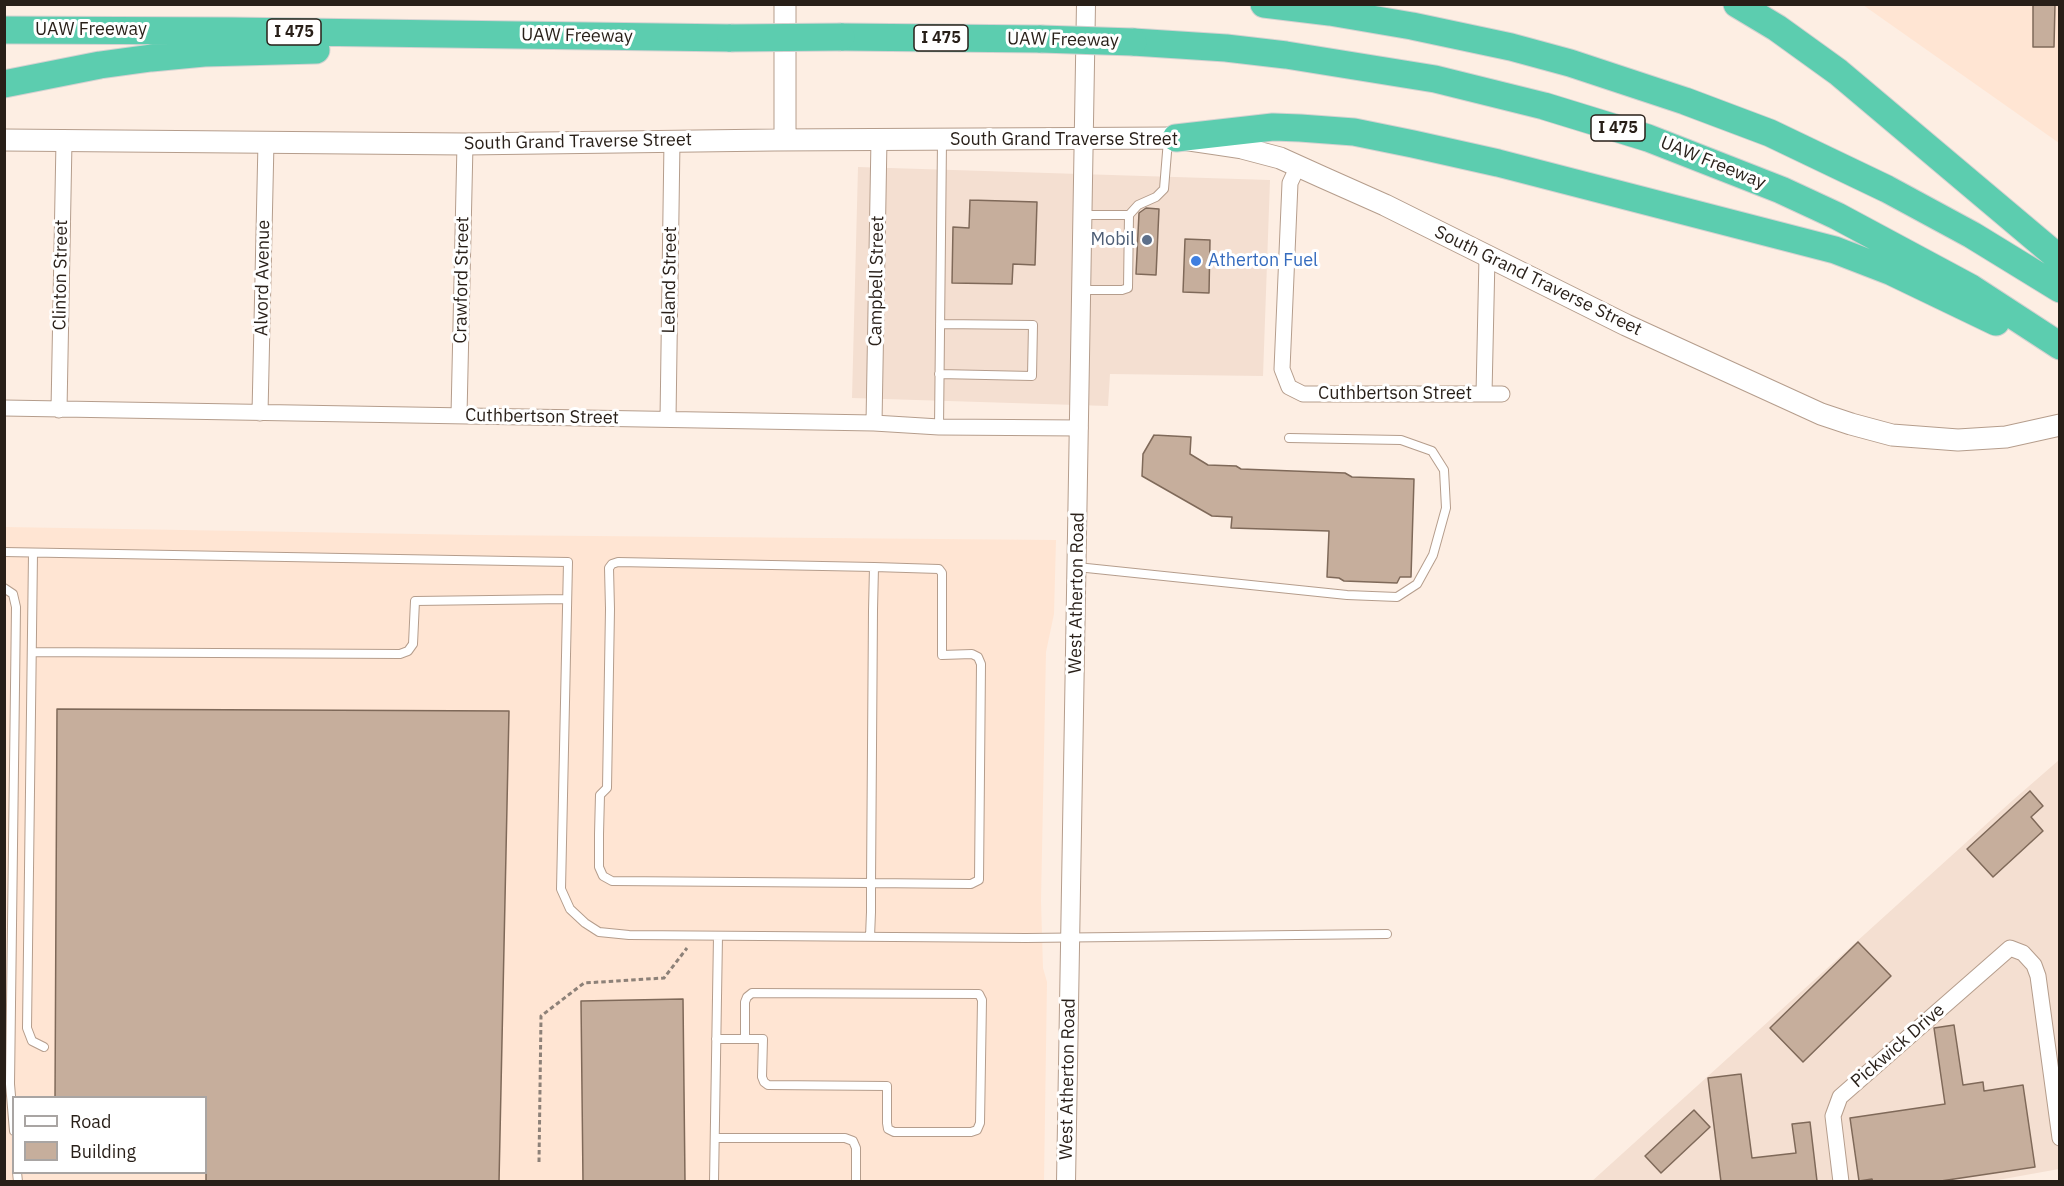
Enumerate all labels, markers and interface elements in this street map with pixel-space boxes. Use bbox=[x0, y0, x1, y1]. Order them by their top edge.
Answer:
street label: UAW Freeway bbox=[35, 19, 147, 41]
road number: I 475 bbox=[267, 19, 321, 45]
street label: UAW Freeway bbox=[521, 24, 633, 48]
road number: I 475 bbox=[914, 25, 968, 51]
street label: UAW Freeway bbox=[1007, 28, 1119, 52]
road number: I 475 bbox=[1591, 115, 1645, 141]
street label: South Grand Traverse Street bbox=[464, 129, 692, 155]
street label: South Grand Traverse Street bbox=[950, 129, 1178, 151]
street label: UAW Freeway bbox=[1657, 132, 1769, 194]
street label: Crawford Street bbox=[450, 216, 474, 344]
street label: Campbell Street bbox=[865, 216, 889, 346]
street label: Clinton Street bbox=[49, 219, 73, 331]
street label: Alvord Avenue bbox=[251, 220, 275, 336]
street label: South Grand Traverse Street bbox=[1431, 221, 1645, 341]
street label: Leland Street bbox=[658, 226, 682, 334]
place label: Mobil bbox=[1090, 229, 1135, 251]
marker: Mobil bbox=[1140, 233, 1154, 247]
place label: Atherton Fuel bbox=[1208, 250, 1318, 272]
marker: Atherton Fuel bbox=[1189, 254, 1203, 268]
street label: Cuthbertson Street bbox=[1318, 383, 1472, 405]
street label: Cuthbertson Street bbox=[465, 405, 619, 429]
street label: West Atherton Road bbox=[1065, 512, 1089, 674]
street label: West Atherton Road bbox=[1056, 998, 1080, 1160]
street label: Pickwick Drive bbox=[1847, 1000, 1949, 1092]
legend bbox=[12, 1096, 207, 1174]
text: Road bbox=[70, 1110, 111, 1133]
text: Building bbox=[70, 1140, 136, 1163]

